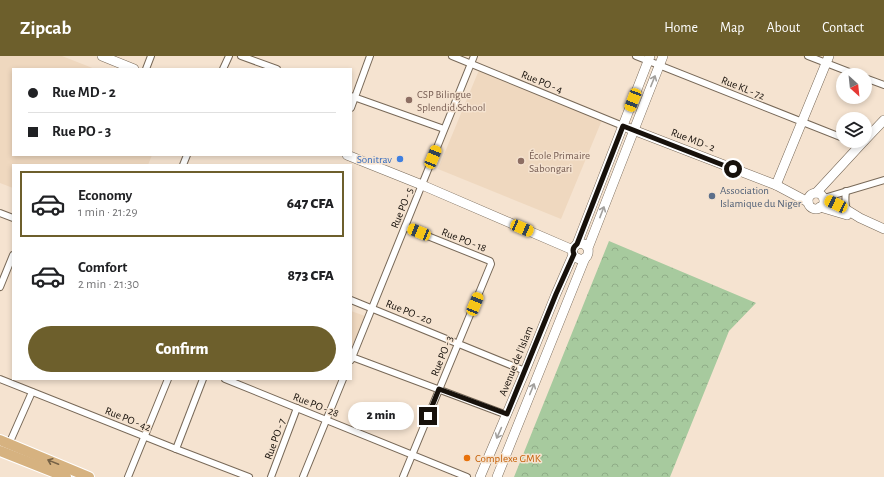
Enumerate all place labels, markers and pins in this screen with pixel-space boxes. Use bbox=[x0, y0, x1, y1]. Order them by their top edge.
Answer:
place label: CSP Bilingue Splendid School bbox=[417, 89, 486, 113]
marker: CSP Bilingue Splendid School bbox=[404, 95, 414, 105]
place label: École Primaire Sabongari bbox=[529, 149, 590, 174]
place label: Sonitrav bbox=[357, 154, 392, 165]
marker: Sonitrav bbox=[395, 154, 405, 164]
marker: École Primaire Sabongari bbox=[516, 156, 526, 166]
place label: Association Islamique du Niger bbox=[720, 185, 802, 209]
marker: Association Islamique du Niger bbox=[707, 191, 717, 201]
marker: Complexe GMK bbox=[462, 453, 472, 463]
place label: Complexe GMK bbox=[475, 453, 542, 464]

